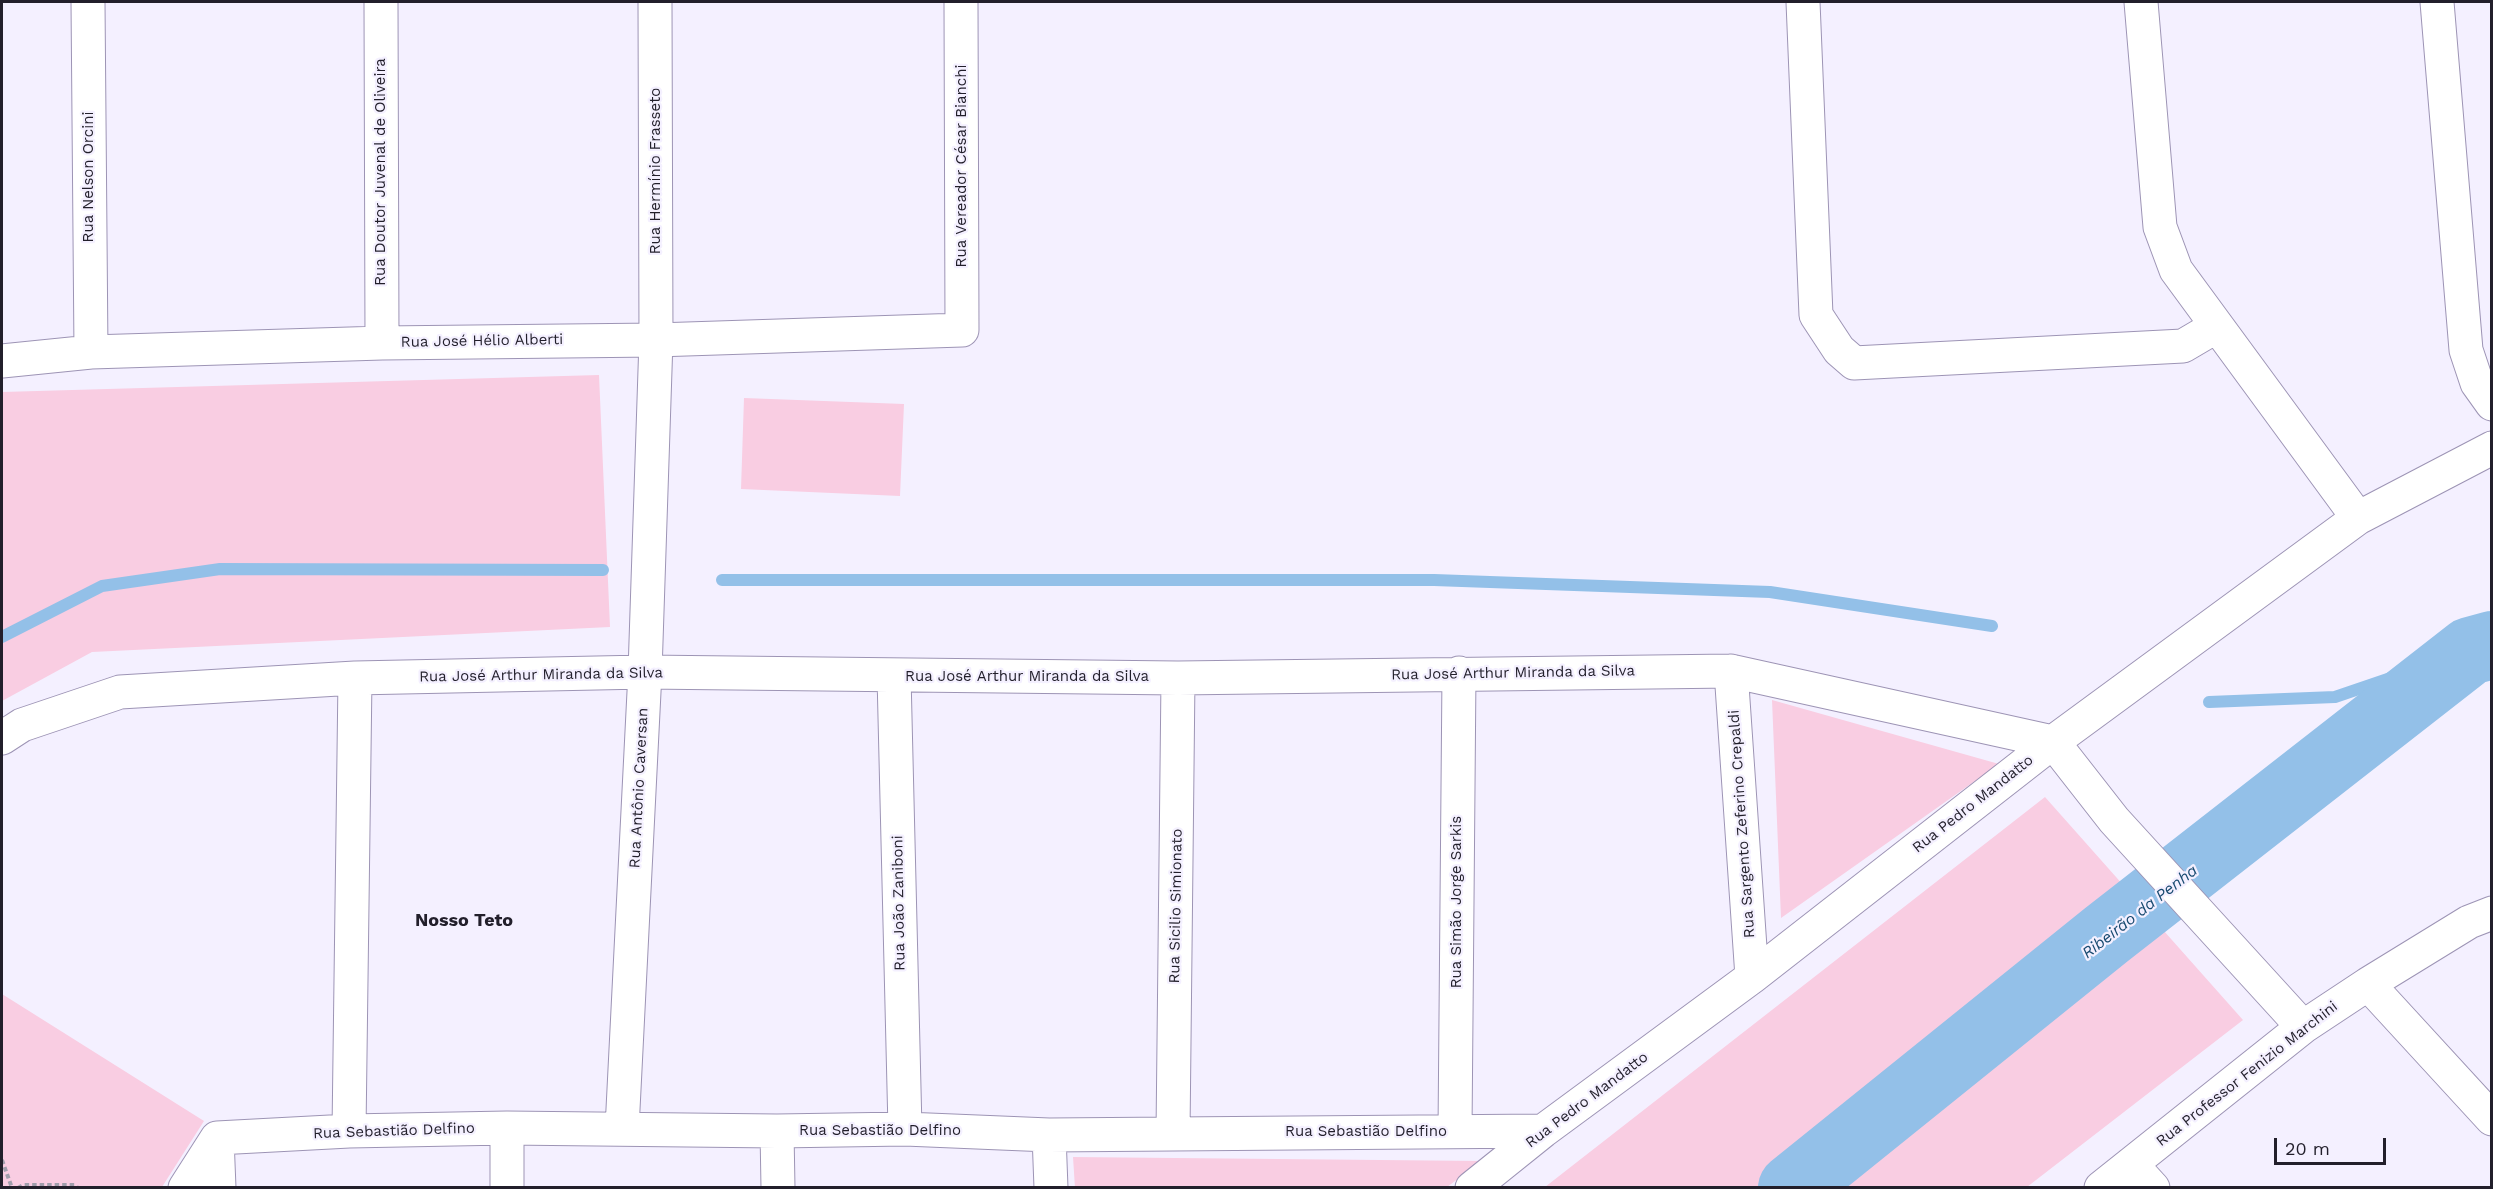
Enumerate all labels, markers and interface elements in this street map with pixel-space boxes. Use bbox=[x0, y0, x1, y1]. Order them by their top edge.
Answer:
street label: Rua Doutor Juvenal de Oliveira bbox=[372, 58, 390, 286]
street label: Rua Vereador César Bianchi bbox=[953, 65, 971, 267]
street label: Rua Hermínio Frasseto bbox=[647, 88, 665, 254]
street label: Rua Nelson Orcini bbox=[80, 112, 98, 242]
street label: Rua José Hélio Alberti bbox=[401, 331, 563, 351]
street label: Rua José Arthur Miranda da Silva bbox=[1391, 662, 1635, 684]
street label: Rua José Arthur Miranda da Silva bbox=[419, 664, 663, 686]
street label: Rua José Arthur Miranda da Silva bbox=[905, 668, 1149, 686]
street label: Rua Antônio Caversan bbox=[626, 707, 652, 869]
street label: Rua Sargento Zeferino Crepaldi bbox=[1725, 709, 1759, 939]
street label: Rua Pedro Mandatto bbox=[1909, 751, 2037, 857]
street label: Rua Simão Jorge Sarkis bbox=[1448, 816, 1466, 988]
street label: Rua Sicilio Simionato bbox=[1166, 828, 1186, 984]
street label: Rua João Zaniboni bbox=[889, 835, 909, 971]
water label: Ribeirão da Penha bbox=[2079, 861, 2201, 963]
district label: Nosso Teto bbox=[415, 910, 513, 932]
street label: Rua Professor Fenizio Marchini bbox=[2153, 998, 2341, 1150]
street label: Rua Pedro Mandatto bbox=[1522, 1048, 1652, 1152]
street label: Rua Sebastião Delfino bbox=[313, 1119, 475, 1143]
street label: Rua Sebastião Delfino bbox=[799, 1122, 961, 1140]
street label: Rua Sebastião Delfino bbox=[1285, 1123, 1447, 1141]
scale bar bbox=[2277, 1126, 2390, 1164]
text: 20 m bbox=[2285, 1138, 2330, 1159]

